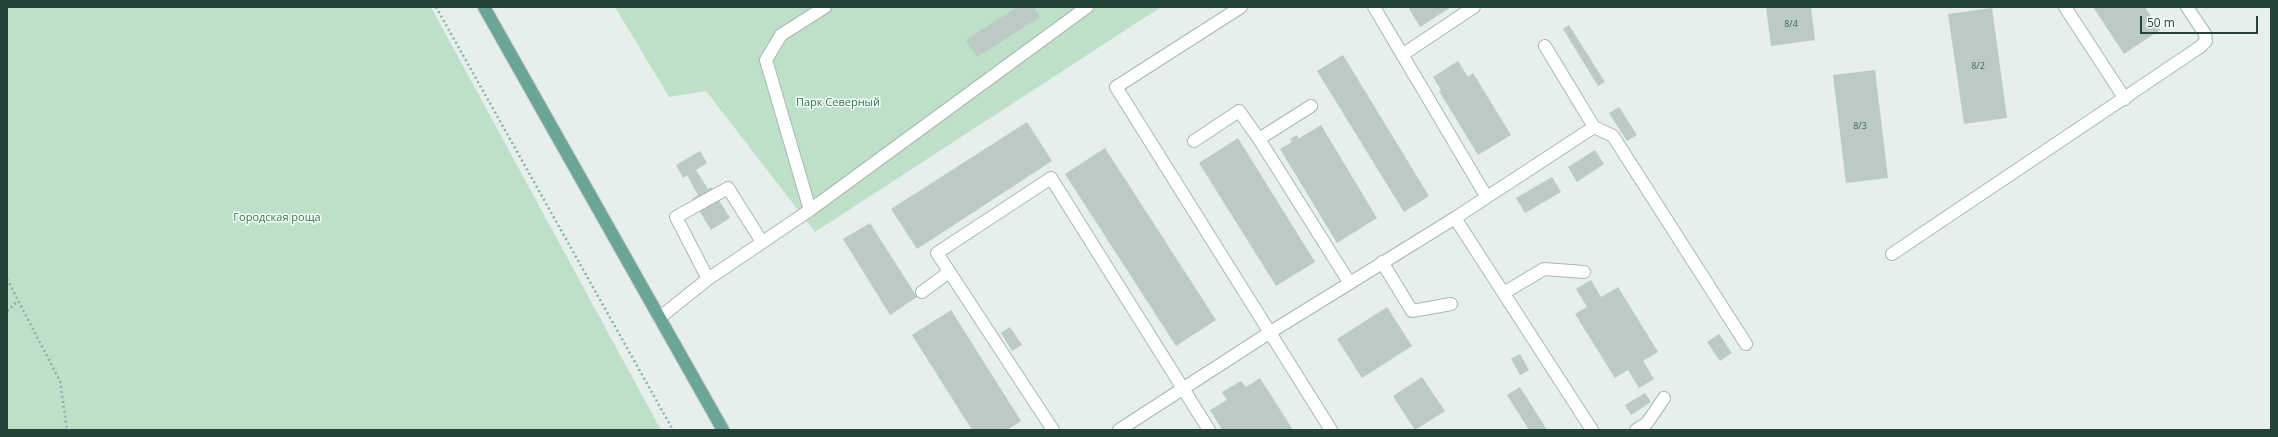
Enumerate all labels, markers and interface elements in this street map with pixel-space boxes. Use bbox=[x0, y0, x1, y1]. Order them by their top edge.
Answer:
scale bar bbox=[2142, 8, 2260, 34]
text: 50 m bbox=[2147, 14, 2175, 31]
house number: 8/4 bbox=[1784, 19, 1798, 29]
house number: 8/2 bbox=[1971, 61, 1985, 71]
park label: Парк Северный bbox=[796, 96, 880, 110]
house number: 8/3 bbox=[1853, 121, 1867, 131]
park label: Городская роща bbox=[233, 211, 321, 225]

